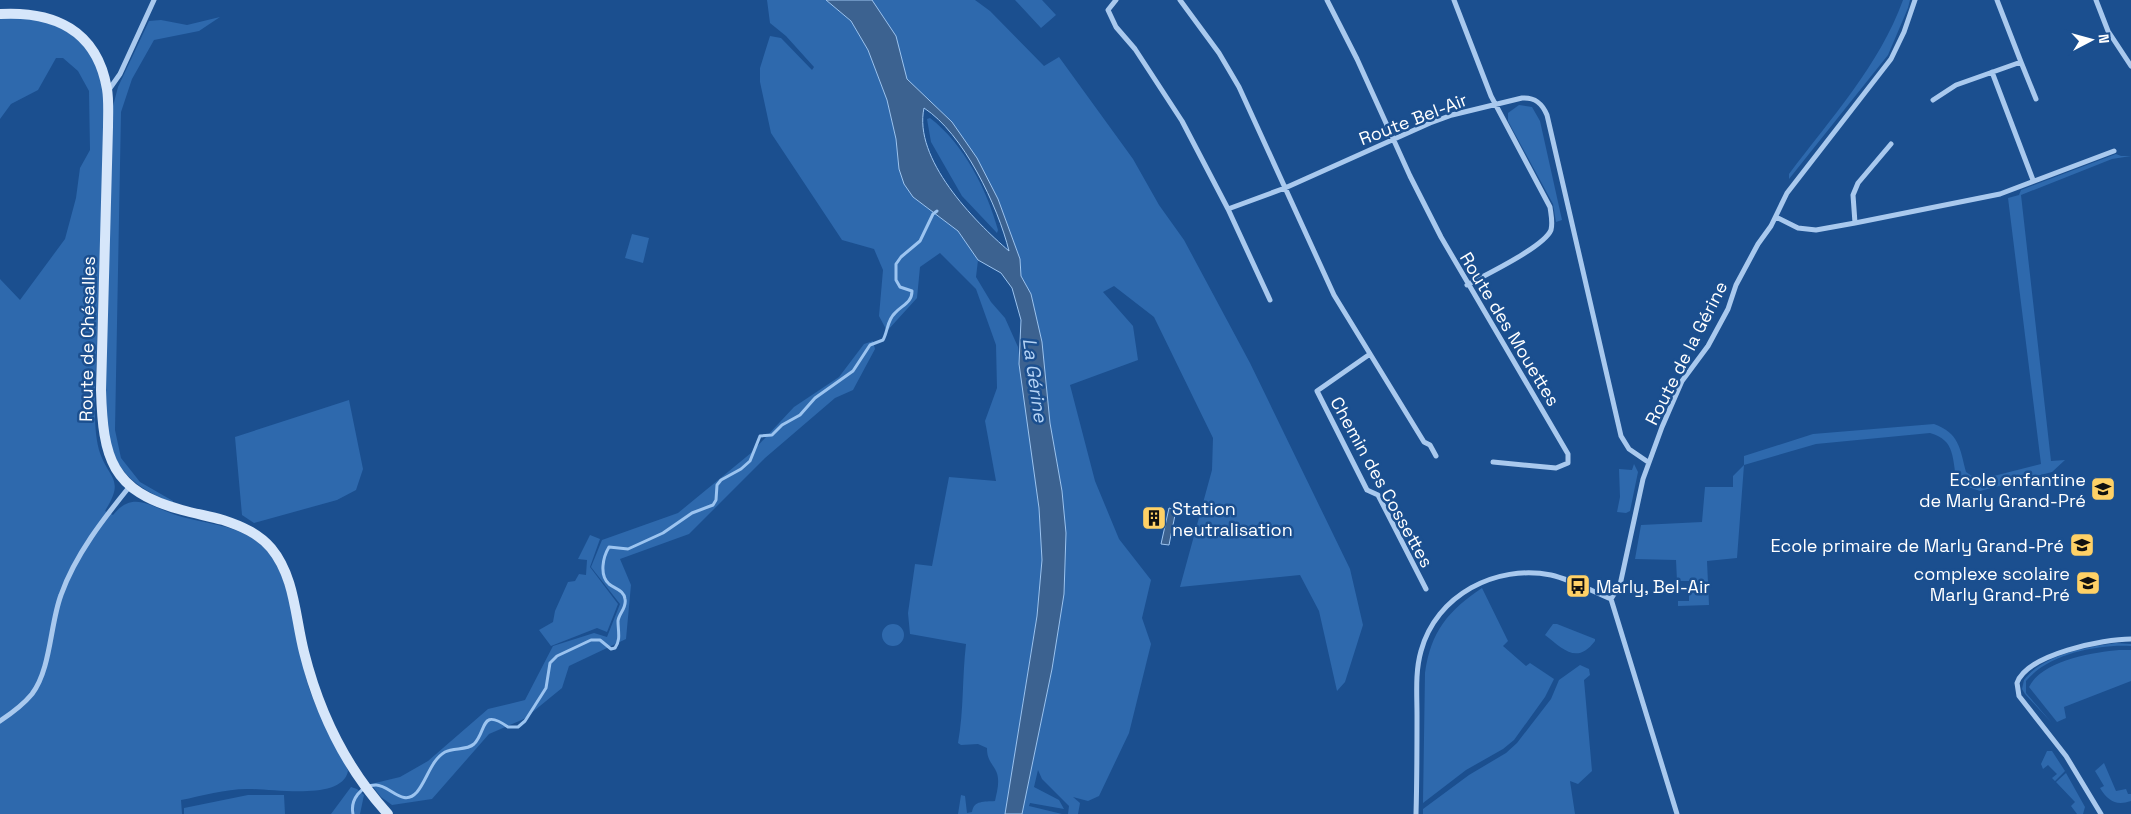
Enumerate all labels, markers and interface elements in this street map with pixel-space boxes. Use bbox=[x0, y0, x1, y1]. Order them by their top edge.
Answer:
north arrow bbox=[2066, 15, 2116, 65]
text: N bbox=[2094, 33, 2113, 44]
street label: Route Bel-Air bbox=[1356, 88, 1471, 150]
street label: Route des Mouettes bbox=[1455, 248, 1565, 410]
street label: Route de Chésalles bbox=[74, 256, 100, 422]
street label: Route de la Gérine bbox=[1640, 277, 1732, 429]
water label: La Gérine bbox=[1017, 336, 1053, 424]
street label: Chemin des Cossettes bbox=[1325, 393, 1439, 571]
place label: Ecole enfantine de Marly Grand-Pré bbox=[1919, 468, 2086, 512]
school or university icon: Ecole enfantine de Marly Grand-Pré bbox=[2090, 476, 2116, 502]
place label: Station neutralisation bbox=[1172, 497, 1293, 541]
building icon: Station neutralisation bbox=[1141, 505, 1167, 531]
school or university icon: Ecole primaire de Marly Grand-Pré bbox=[2069, 532, 2095, 558]
place label: Ecole primaire de Marly Grand-Pré bbox=[1770, 534, 2064, 557]
place label: complexe scolaire Marly Grand-Pré bbox=[1914, 562, 2070, 606]
school or university icon: complexe scolaire Marly Grand-Pré bbox=[2075, 570, 2101, 596]
bus stop icon: Marly, Bel-Air bbox=[1565, 573, 1591, 599]
place label: Marly, Bel-Air bbox=[1596, 575, 1710, 598]

